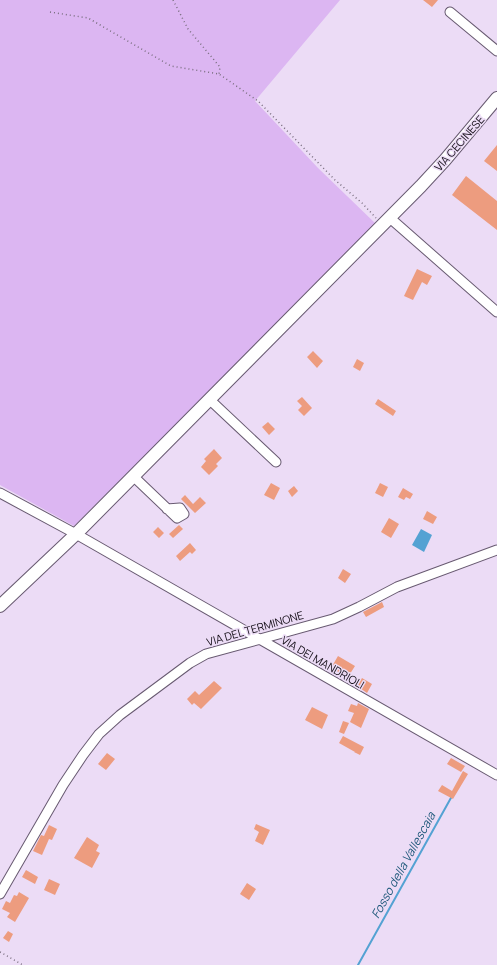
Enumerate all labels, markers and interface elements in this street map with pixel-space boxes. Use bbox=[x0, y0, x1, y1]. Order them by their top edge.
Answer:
street label: VIA CECINESE bbox=[431, 112, 487, 174]
street label: VIA DEL TERMINONE bbox=[205, 607, 305, 649]
street label: VIA DEI MANDRIOLI bbox=[279, 632, 367, 692]
water label: Fosso della Vallescaia bbox=[367, 808, 440, 921]

